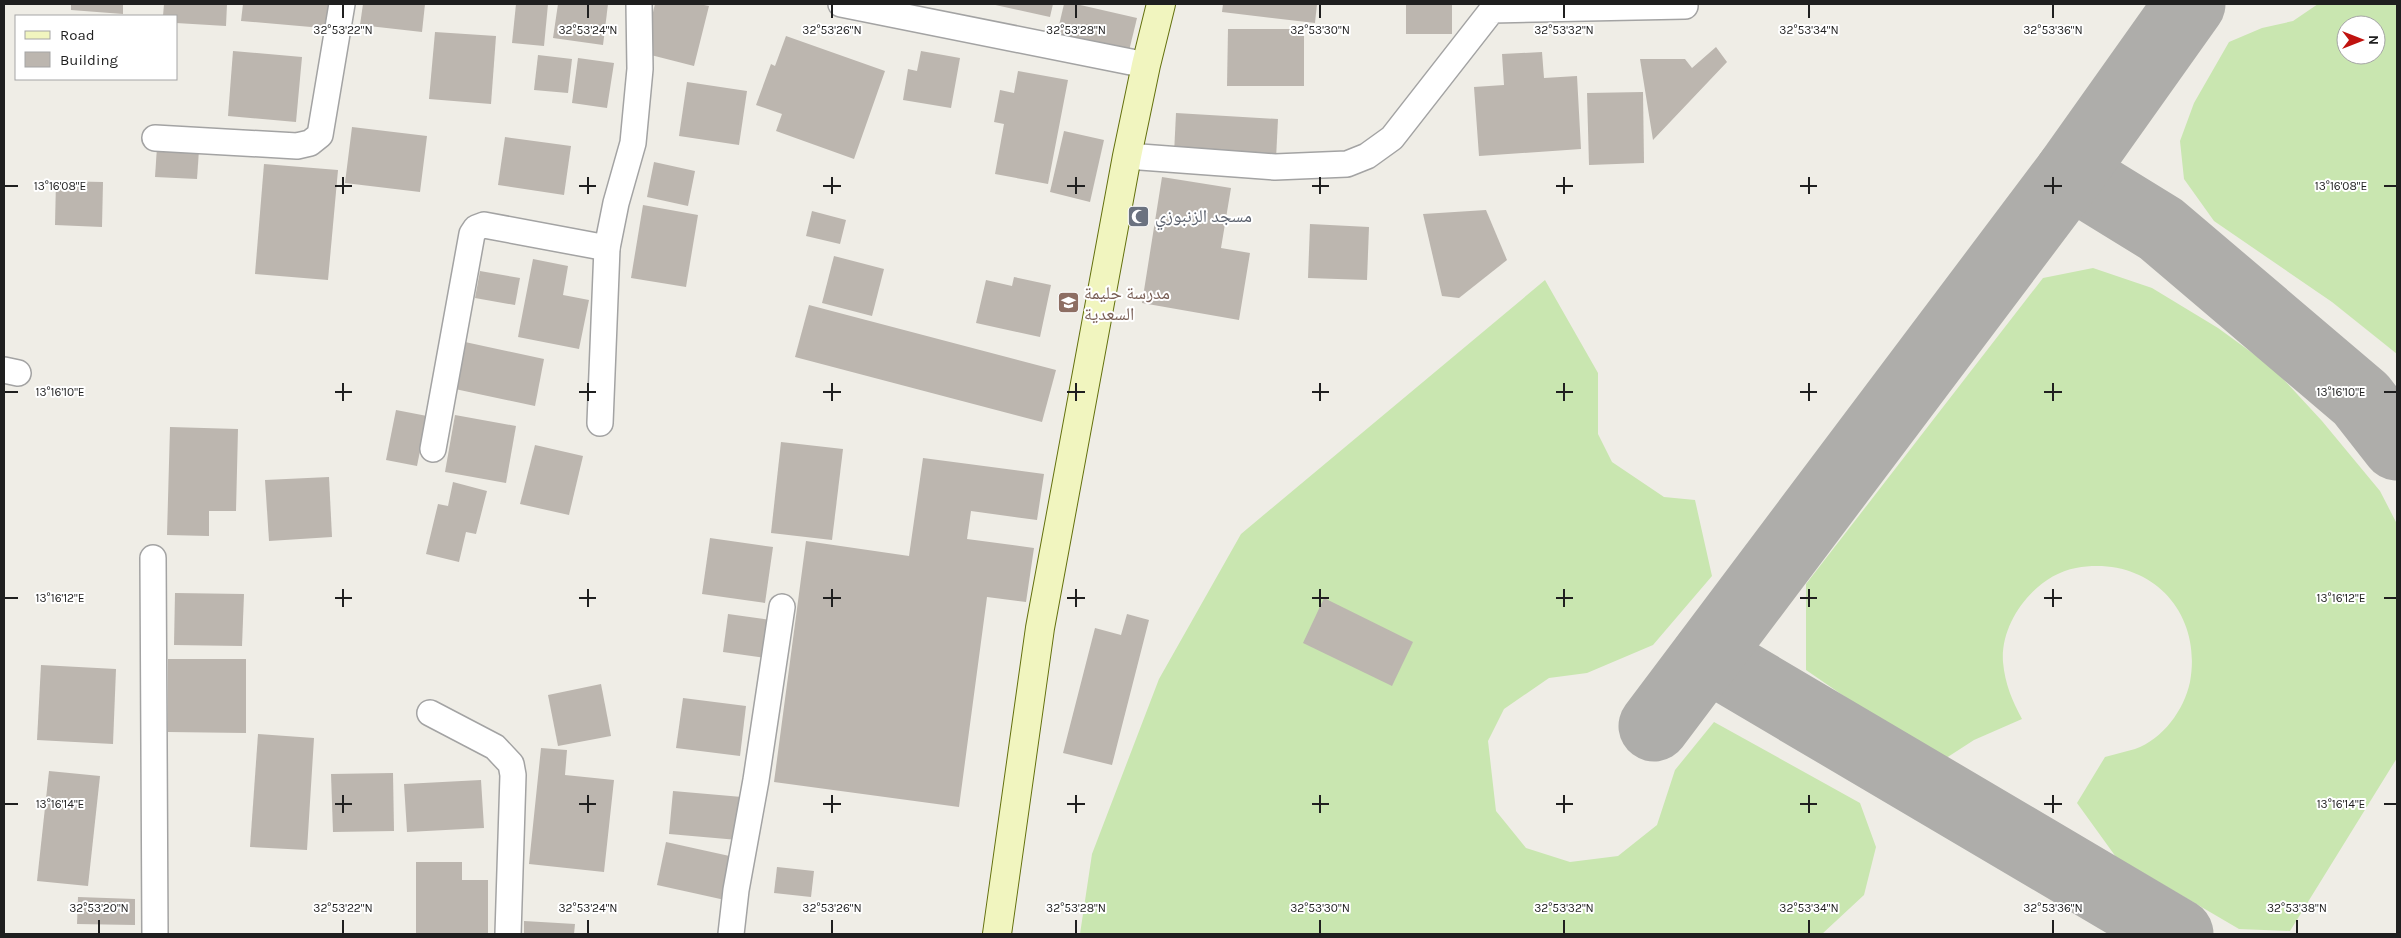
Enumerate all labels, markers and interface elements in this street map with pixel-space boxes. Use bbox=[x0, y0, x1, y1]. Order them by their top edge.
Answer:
legend bbox=[15, 15, 178, 80]
north arrow bbox=[2336, 15, 2386, 65]
text: 32°53'22"N bbox=[313, 23, 373, 37]
text: 32°53'24"N bbox=[558, 23, 618, 37]
text: 32°53'26"N bbox=[802, 23, 862, 37]
text: 32°53'28"N bbox=[1046, 23, 1106, 37]
text: 32°53'30"N bbox=[1290, 23, 1350, 37]
text: 32°53'32"N bbox=[1534, 23, 1594, 37]
text: 32°53'34"N bbox=[1779, 23, 1839, 37]
text: 32°53'36"N bbox=[2023, 23, 2083, 37]
text: Road bbox=[60, 26, 95, 44]
text: N bbox=[2365, 35, 2382, 45]
text: Building bbox=[60, 51, 118, 69]
text: 13°16'08"E bbox=[34, 179, 86, 193]
text: 13°16'08"E bbox=[2315, 179, 2367, 193]
mosque icon: مسجد الزنبوزي bbox=[1127, 204, 1151, 228]
place label: مسجد الزنبوزي bbox=[1155, 205, 1252, 231]
place label: مدرسة حليمة السعدية bbox=[1084, 282, 1170, 325]
school or university icon: مدرسة حليمة السعدية bbox=[1056, 291, 1080, 315]
text: 13°16'10"E bbox=[35, 385, 85, 399]
text: 13°16'10"E bbox=[2316, 385, 2366, 399]
text: 13°16'12"E bbox=[36, 591, 84, 605]
text: 13°16'12"E bbox=[2317, 591, 2365, 605]
text: 13°16'14"E bbox=[36, 797, 84, 811]
text: 13°16'14"E bbox=[2317, 797, 2365, 811]
text: 32°53'20"N bbox=[69, 901, 129, 915]
text: 32°53'22"N bbox=[313, 901, 373, 915]
text: 32°53'24"N bbox=[558, 901, 618, 915]
text: 32°53'26"N bbox=[802, 901, 862, 915]
text: 32°53'28"N bbox=[1046, 901, 1106, 915]
text: 32°53'30"N bbox=[1290, 901, 1350, 915]
text: 32°53'32"N bbox=[1534, 901, 1594, 915]
text: 32°53'34"N bbox=[1779, 901, 1839, 915]
text: 32°53'36"N bbox=[2023, 901, 2083, 915]
text: 32°53'38"N bbox=[2267, 901, 2327, 915]

